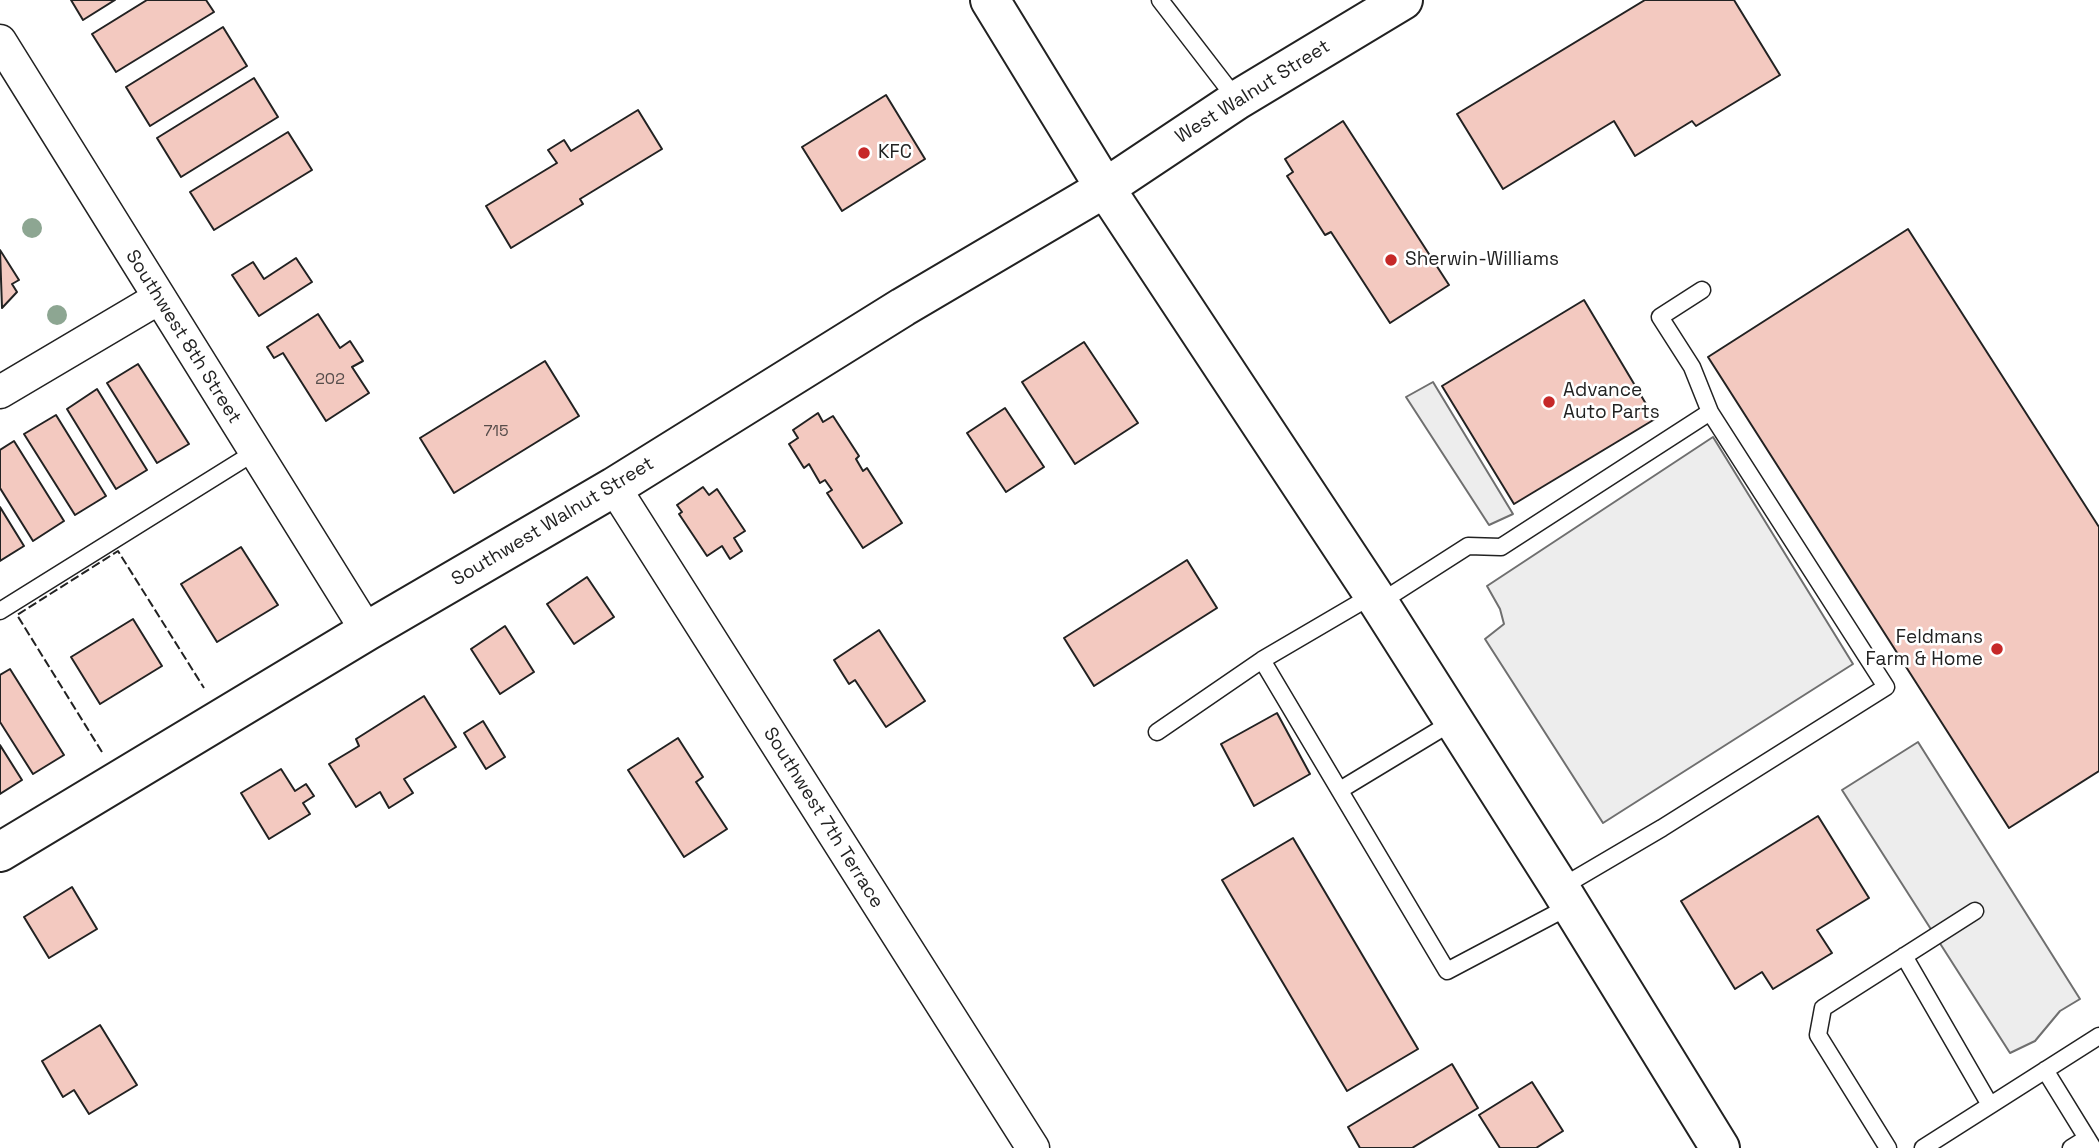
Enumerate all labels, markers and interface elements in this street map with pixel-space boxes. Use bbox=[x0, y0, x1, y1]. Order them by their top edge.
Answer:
street label: West Walnut Street bbox=[1172, 35, 1334, 149]
place label: KFC bbox=[878, 142, 912, 164]
marker: KFC bbox=[856, 145, 872, 161]
street label: Southwest 8th Street bbox=[120, 246, 246, 428]
place label: Sherwin-Williams bbox=[1405, 249, 1559, 271]
marker: Sherwin-Williams bbox=[1383, 252, 1399, 268]
house number: 202 bbox=[315, 370, 345, 390]
place label: Advance Auto Parts bbox=[1563, 380, 1660, 424]
marker: Advance Auto Parts bbox=[1541, 394, 1557, 410]
house number: 715 bbox=[483, 422, 509, 442]
street label: Southwest Walnut Street bbox=[448, 453, 658, 591]
place label: Feldmans Farm & Home bbox=[1865, 627, 1983, 671]
marker: Feldmans Farm & Home bbox=[1989, 641, 2005, 657]
street label: Southwest 7th Terrace bbox=[758, 723, 888, 913]

